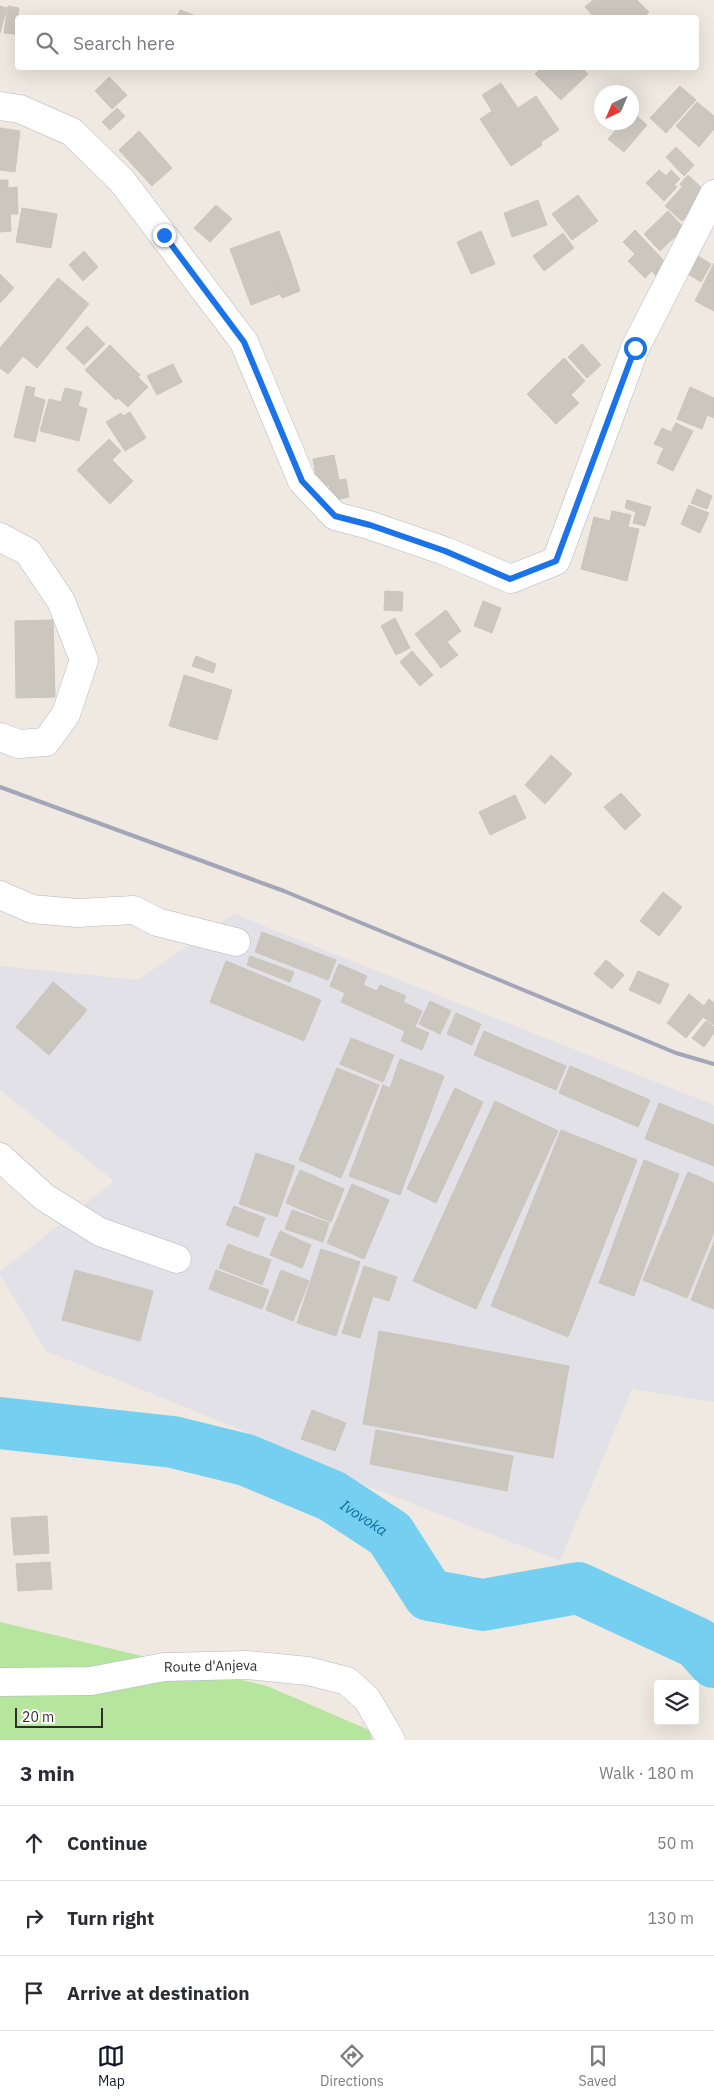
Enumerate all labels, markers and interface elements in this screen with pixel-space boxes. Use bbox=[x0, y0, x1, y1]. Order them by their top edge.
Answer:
search box bbox=[15, 15, 699, 70]
icon: search bbox=[33, 29, 61, 57]
text: Search here bbox=[73, 31, 175, 55]
north arrow bbox=[594, 85, 639, 130]
route end bbox=[153, 224, 176, 247]
route start bbox=[624, 337, 647, 360]
water label: Ivovoka bbox=[337, 1495, 392, 1540]
street label: Route d'Anjeva bbox=[164, 1656, 259, 1676]
map controls bbox=[654, 1680, 699, 1725]
button: layers bbox=[654, 1680, 699, 1725]
scale bar bbox=[15, 1705, 102, 1728]
text: 20 m bbox=[22, 1708, 54, 1726]
text: 3 min bbox=[20, 1759, 75, 1787]
text: Walk · 180 m bbox=[599, 1763, 694, 1783]
icon: ahead bbox=[20, 1829, 48, 1857]
text: Continue bbox=[67, 1831, 147, 1855]
text: 50 m bbox=[657, 1833, 694, 1853]
icon: right bbox=[20, 1904, 48, 1932]
text: Turn right bbox=[67, 1906, 154, 1930]
text: 130 m bbox=[647, 1908, 694, 1928]
icon: arrive bbox=[20, 1979, 48, 2007]
text: Arrive at destination bbox=[67, 1981, 250, 2005]
tab: Map bbox=[97, 2042, 125, 2090]
tab: Directions bbox=[320, 2042, 384, 2090]
tab: Saved bbox=[579, 2042, 617, 2090]

